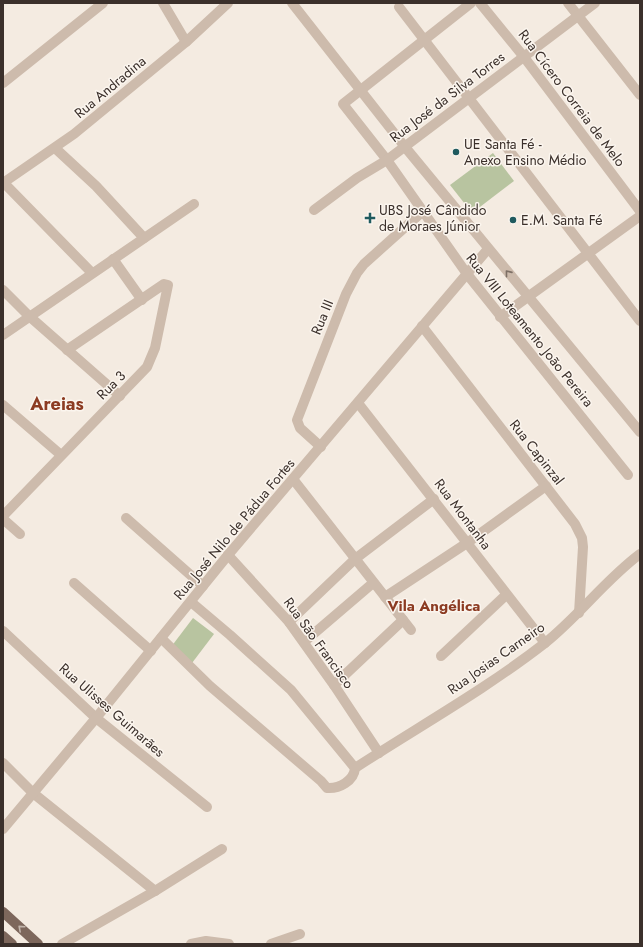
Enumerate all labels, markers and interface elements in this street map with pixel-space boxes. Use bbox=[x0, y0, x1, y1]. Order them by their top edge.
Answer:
street label: Rua Cícero Correia de Melo bbox=[514, 25, 630, 171]
street label: Rua José da Silva Torres bbox=[385, 47, 509, 147]
street label: Rua Andradina bbox=[70, 51, 150, 123]
place label: UE Santa Fé - Anexo Ensino Médio bbox=[464, 134, 587, 170]
marker: UE Santa Fé - Anexo Ensino Médio bbox=[451, 147, 461, 157]
place label: UBS José Cândido de Moraes Júnior bbox=[379, 200, 487, 236]
place label: E.M. Santa Fé bbox=[521, 210, 602, 230]
marker: UBS José Cândido de Moraes Júnior bbox=[364, 212, 376, 224]
marker: E.M. Santa Fé bbox=[508, 215, 518, 225]
street label: Rua VIII Loteamento João Pereira bbox=[462, 249, 598, 411]
one-way arrow bbox=[506, 271, 513, 278]
street label: Rua III bbox=[306, 296, 338, 338]
street label: Rua 3 bbox=[92, 366, 130, 404]
district label: Areias bbox=[29, 391, 84, 417]
street label: Rua Capinzal bbox=[505, 415, 569, 489]
street label: Rua José Nilo de Pádua Fortes bbox=[169, 454, 299, 604]
street label: Rua Montanha bbox=[430, 474, 496, 554]
street label: Rua São Francisco bbox=[279, 593, 359, 693]
district label: Vila Angélica bbox=[387, 595, 480, 617]
street label: Rua Josias Carneiro bbox=[443, 617, 549, 699]
street label: Rua Ulisses Guimarães bbox=[55, 658, 169, 762]
one-way arrow bbox=[18, 926, 25, 933]

